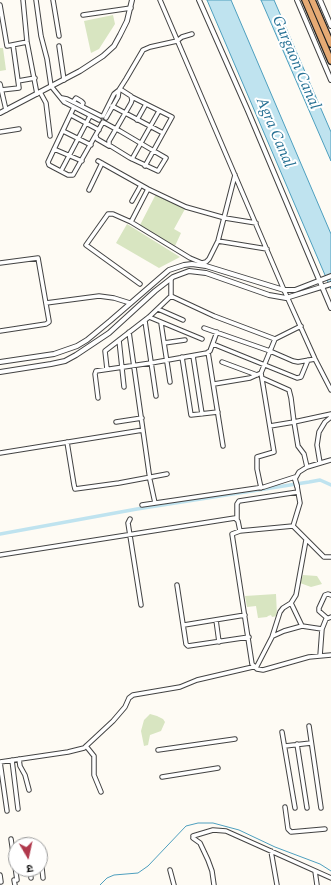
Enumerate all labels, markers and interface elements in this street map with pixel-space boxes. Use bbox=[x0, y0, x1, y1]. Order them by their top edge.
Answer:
water label: Gurgaon Canal bbox=[267, 13, 323, 113]
water label: Agra Canal bbox=[251, 95, 297, 171]
north arrow bbox=[8, 837, 48, 877]
text: उ bbox=[25, 859, 34, 877]

